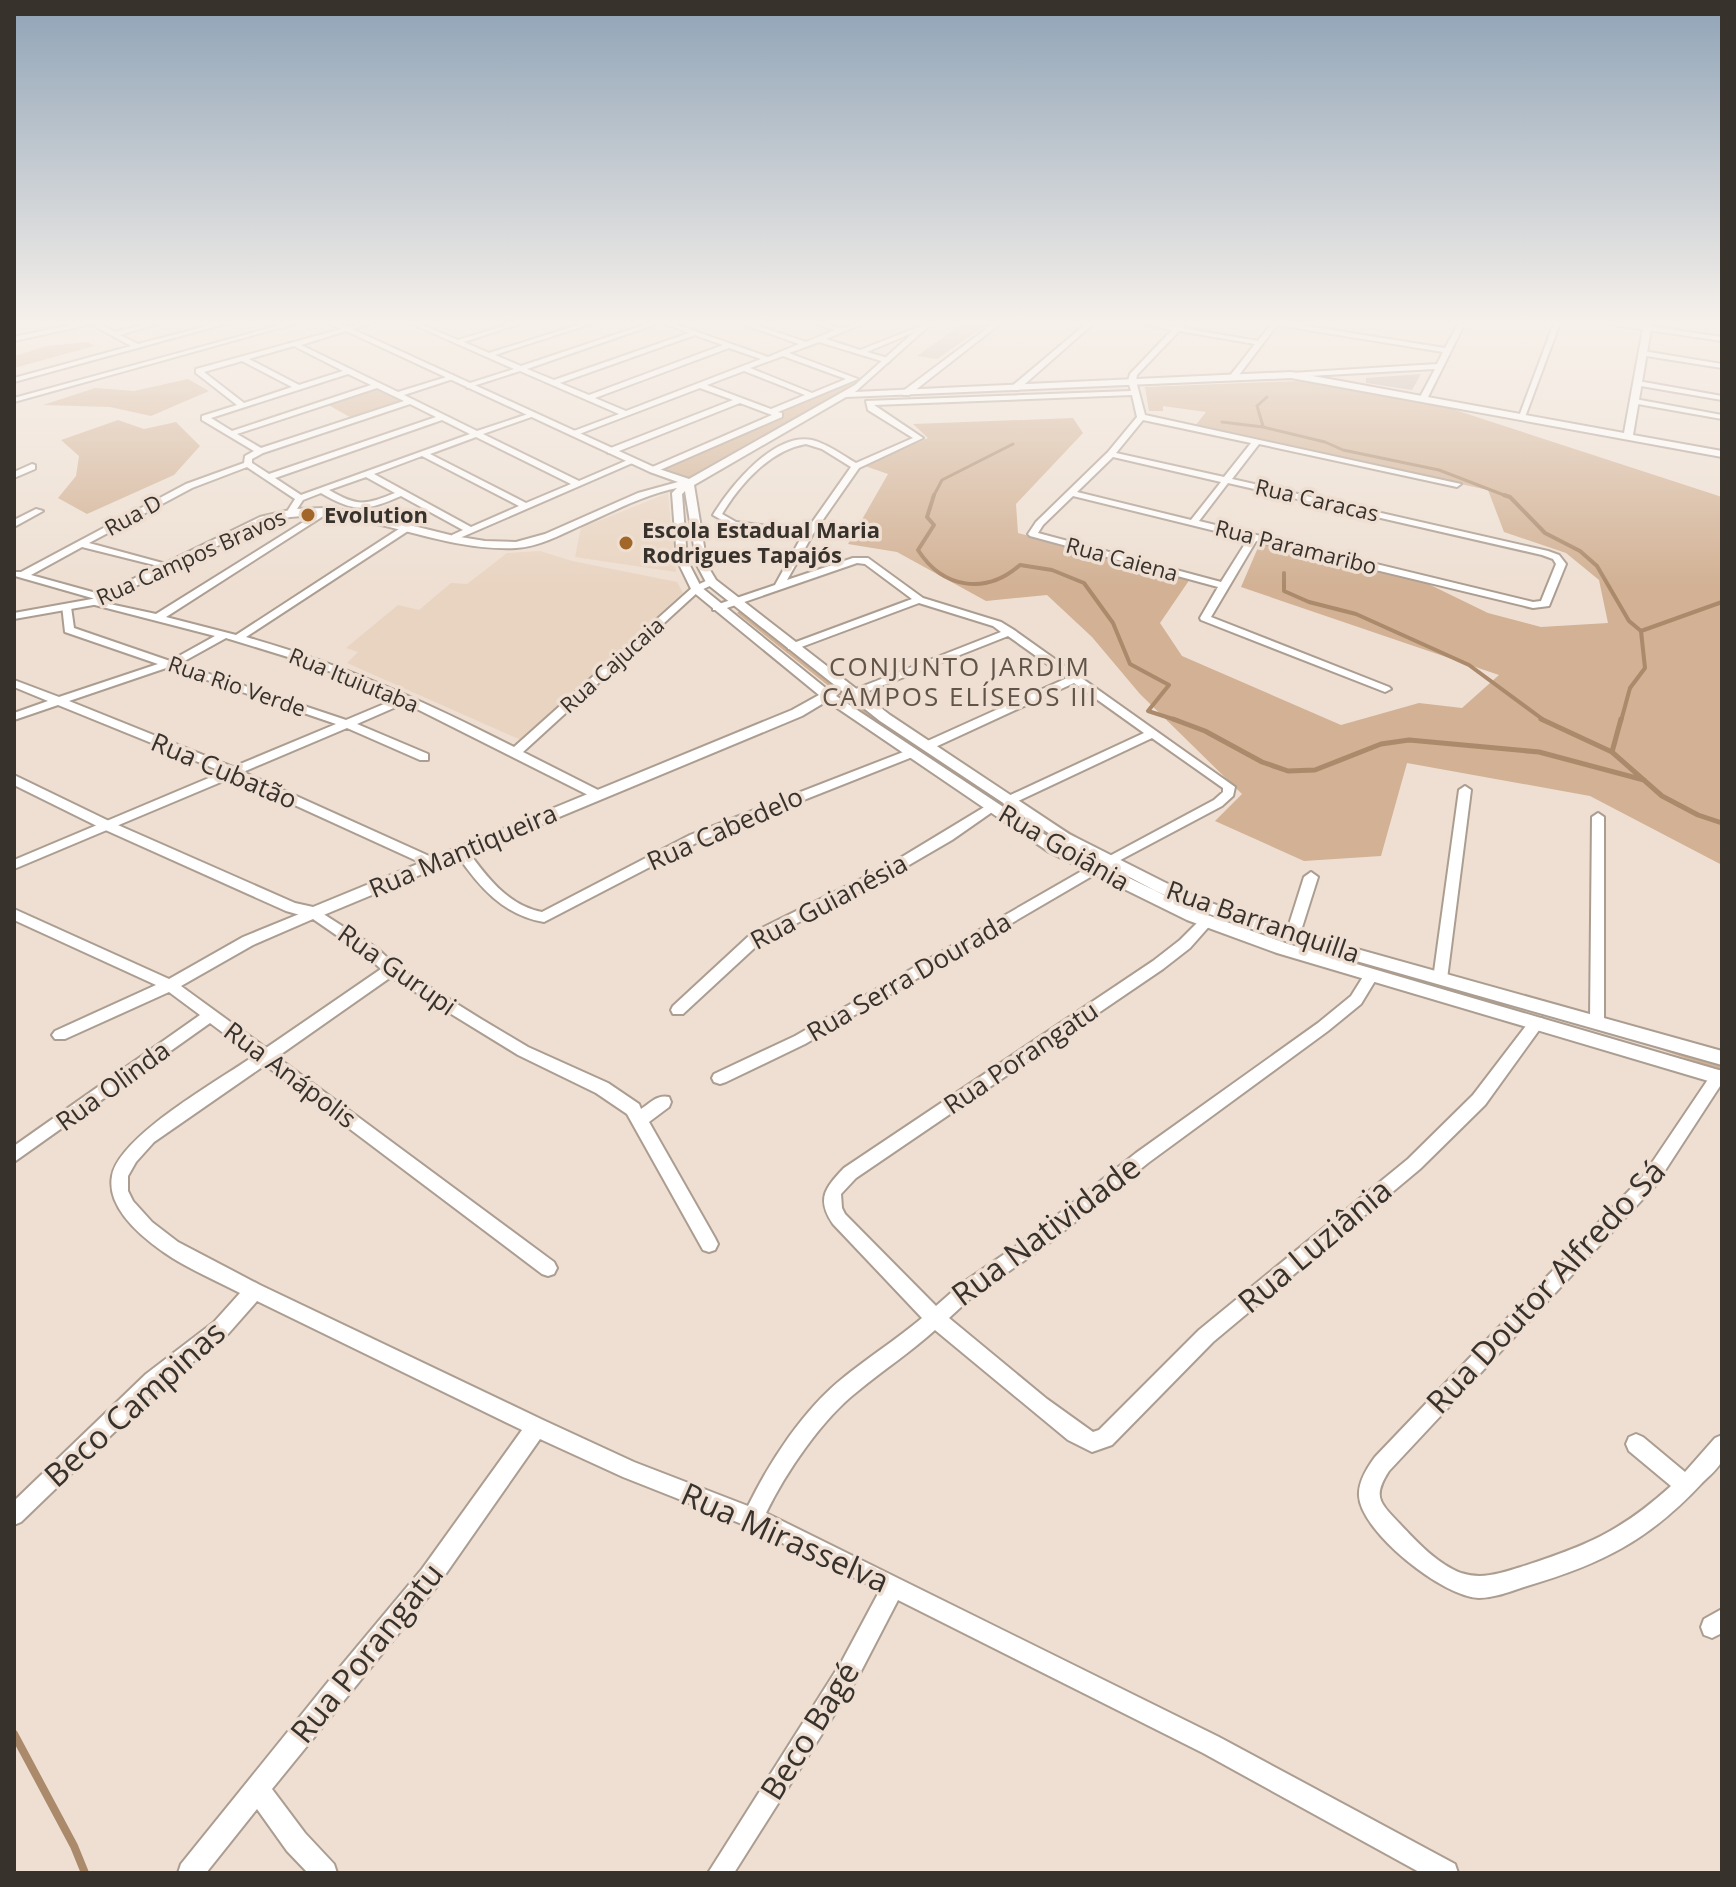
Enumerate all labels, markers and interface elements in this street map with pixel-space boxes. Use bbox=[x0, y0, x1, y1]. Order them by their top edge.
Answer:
street label: Rua Caracas bbox=[1253, 470, 1382, 528]
street label: Rua D bbox=[99, 486, 166, 542]
place label: Evolution bbox=[324, 499, 428, 529]
street label: Rua Campos Bravos bbox=[91, 501, 290, 611]
marker: Evolution bbox=[299, 506, 317, 524]
street label: Rua Paramaribo bbox=[1212, 511, 1380, 581]
place label: Escola Estadual Maria Rodrigues Tapajós bbox=[642, 514, 880, 569]
street label: Rua Caiena bbox=[1063, 529, 1182, 587]
marker: Escola Estadual Maria Rodrigues Tapajós bbox=[617, 534, 635, 552]
street label: Rua Cajucaia bbox=[553, 609, 670, 719]
street label: Rua Ituiutaba bbox=[285, 639, 424, 719]
street label: Rua Rio Verde bbox=[165, 648, 310, 723]
district label: CONJUNTO JARDIM CAMPOS ELÍSEOS III bbox=[822, 648, 1098, 714]
street label: Rua Cubatão bbox=[146, 723, 303, 817]
street label: Rua Cabedelo bbox=[641, 778, 808, 879]
street label: Rua Mantiqueira bbox=[363, 794, 562, 906]
street label: Rua Goiânia bbox=[992, 795, 1137, 899]
street label: Rua Guianésia bbox=[744, 845, 913, 958]
street label: Rua Barranquilla bbox=[1162, 871, 1365, 971]
street label: Rua Serra Dourada bbox=[800, 903, 1017, 1049]
street label: Rua Gurupi bbox=[331, 915, 464, 1023]
street label: Rua Porangatu bbox=[936, 992, 1105, 1122]
street label: Rua Anápolis bbox=[217, 1013, 364, 1136]
street label: Rua Olinda bbox=[48, 1032, 177, 1139]
street label: Rua Natividade bbox=[942, 1145, 1148, 1315]
street label: Rua Doutor Alfredo Sá bbox=[1416, 1150, 1674, 1422]
street label: Rua Luziânia bbox=[1228, 1168, 1400, 1322]
street label: Beco Campinas bbox=[34, 1310, 234, 1496]
street label: Rua Mirasselva bbox=[675, 1472, 896, 1602]
street label: Rua Porangatu bbox=[280, 1553, 452, 1751]
street label: Beco Bagé bbox=[749, 1653, 868, 1807]

